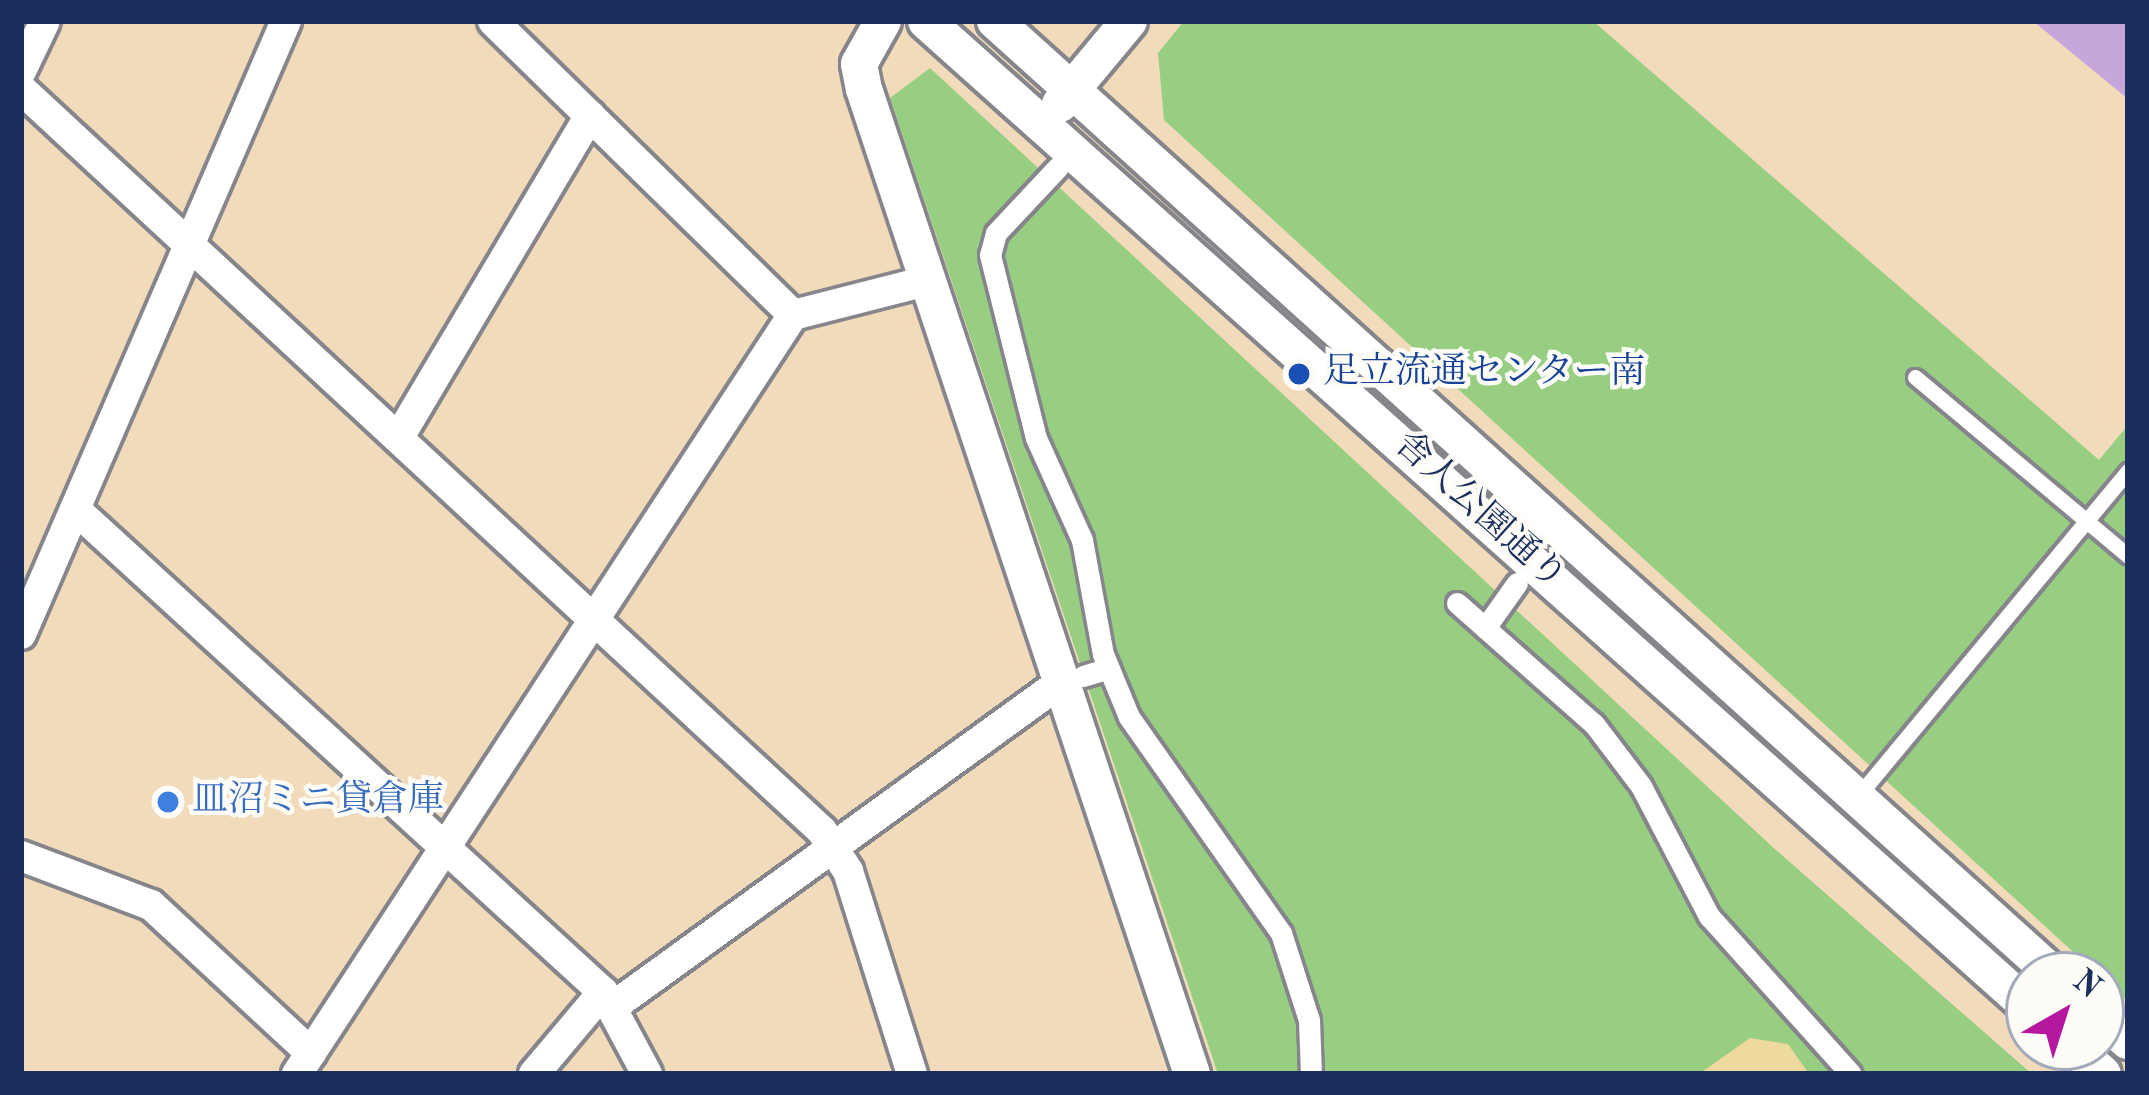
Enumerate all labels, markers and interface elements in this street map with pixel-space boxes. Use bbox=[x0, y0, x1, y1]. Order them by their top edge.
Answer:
place label: 足立流通センター南 bbox=[1323, 352, 1647, 396]
marker: 足立流通センター南 bbox=[1286, 361, 1312, 387]
street label: 舎人公園通り bbox=[1384, 424, 1574, 600]
place label: 皿沼ミニ貸倉庫 bbox=[192, 780, 444, 824]
marker: 皿沼ミニ貸倉庫 bbox=[155, 789, 181, 815]
north arrow bbox=[2005, 951, 2125, 1071]
text: N bbox=[2066, 964, 2106, 1006]

